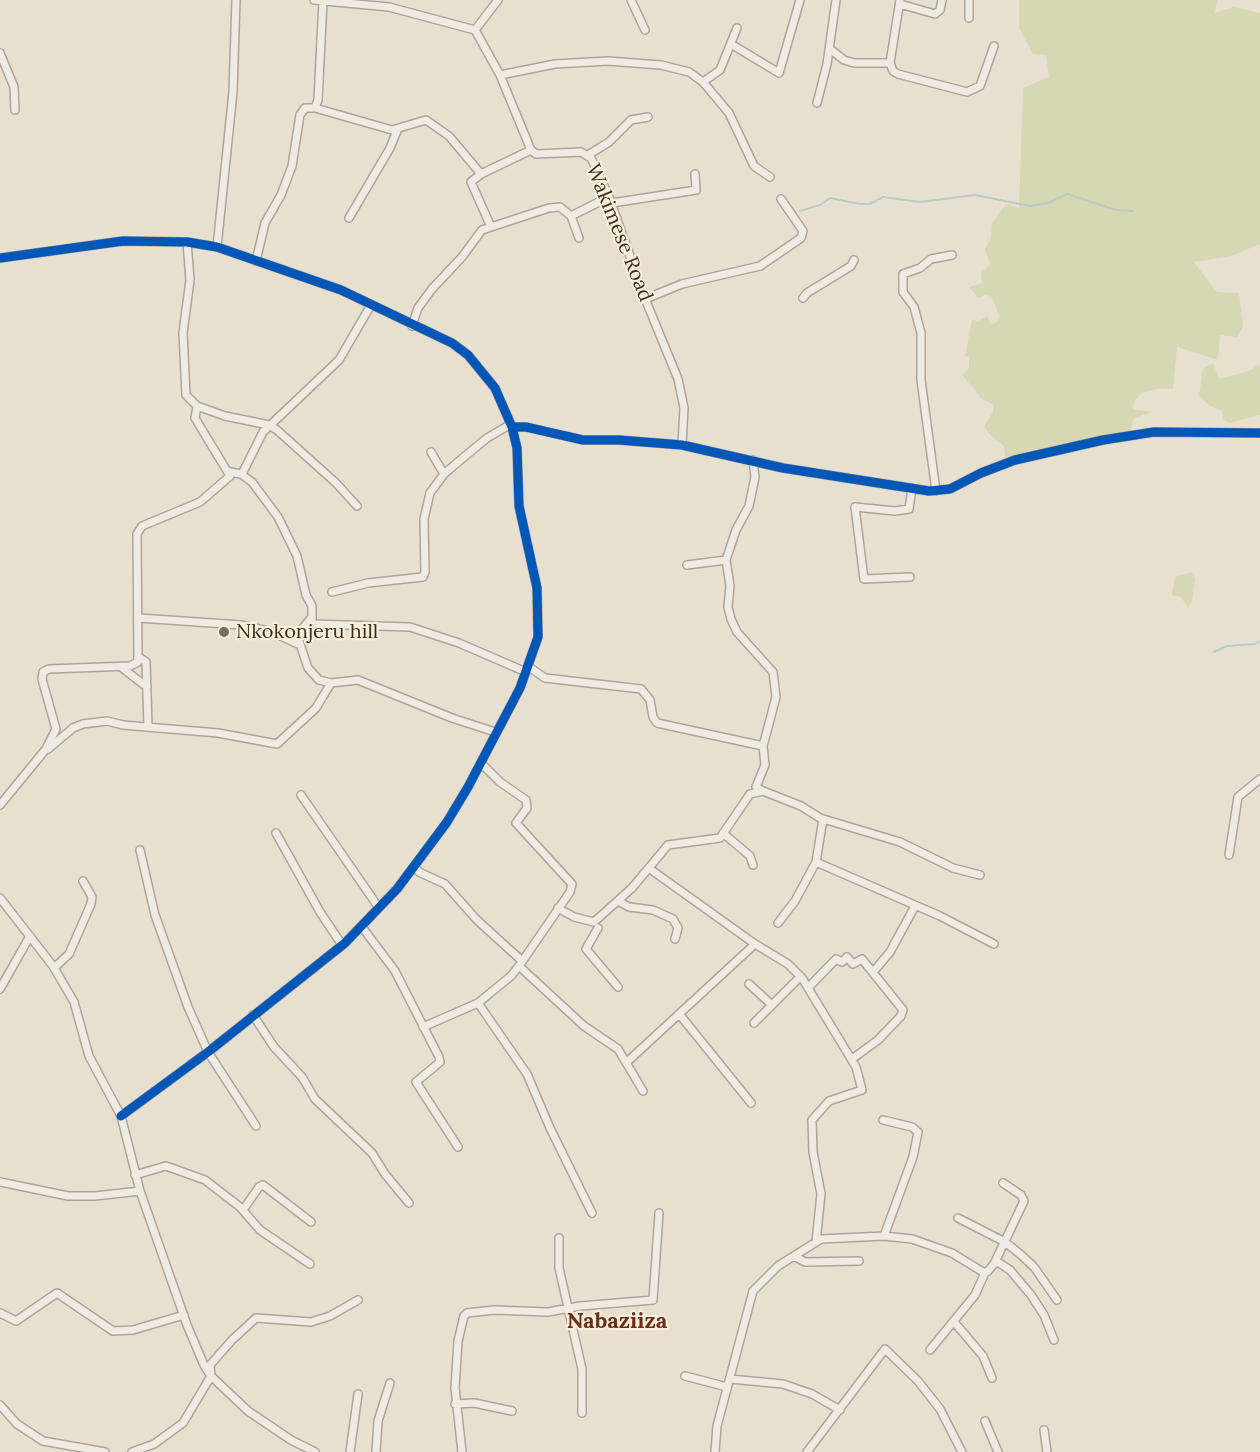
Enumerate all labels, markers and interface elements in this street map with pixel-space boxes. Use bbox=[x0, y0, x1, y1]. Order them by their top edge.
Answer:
street label: Wakimese Road bbox=[580, 161, 658, 305]
place label: Nkokonjeru hill bbox=[236, 620, 378, 644]
marker: Nkokonjeru hill bbox=[217, 625, 231, 639]
district label: Nabaziiza bbox=[567, 1309, 667, 1335]

